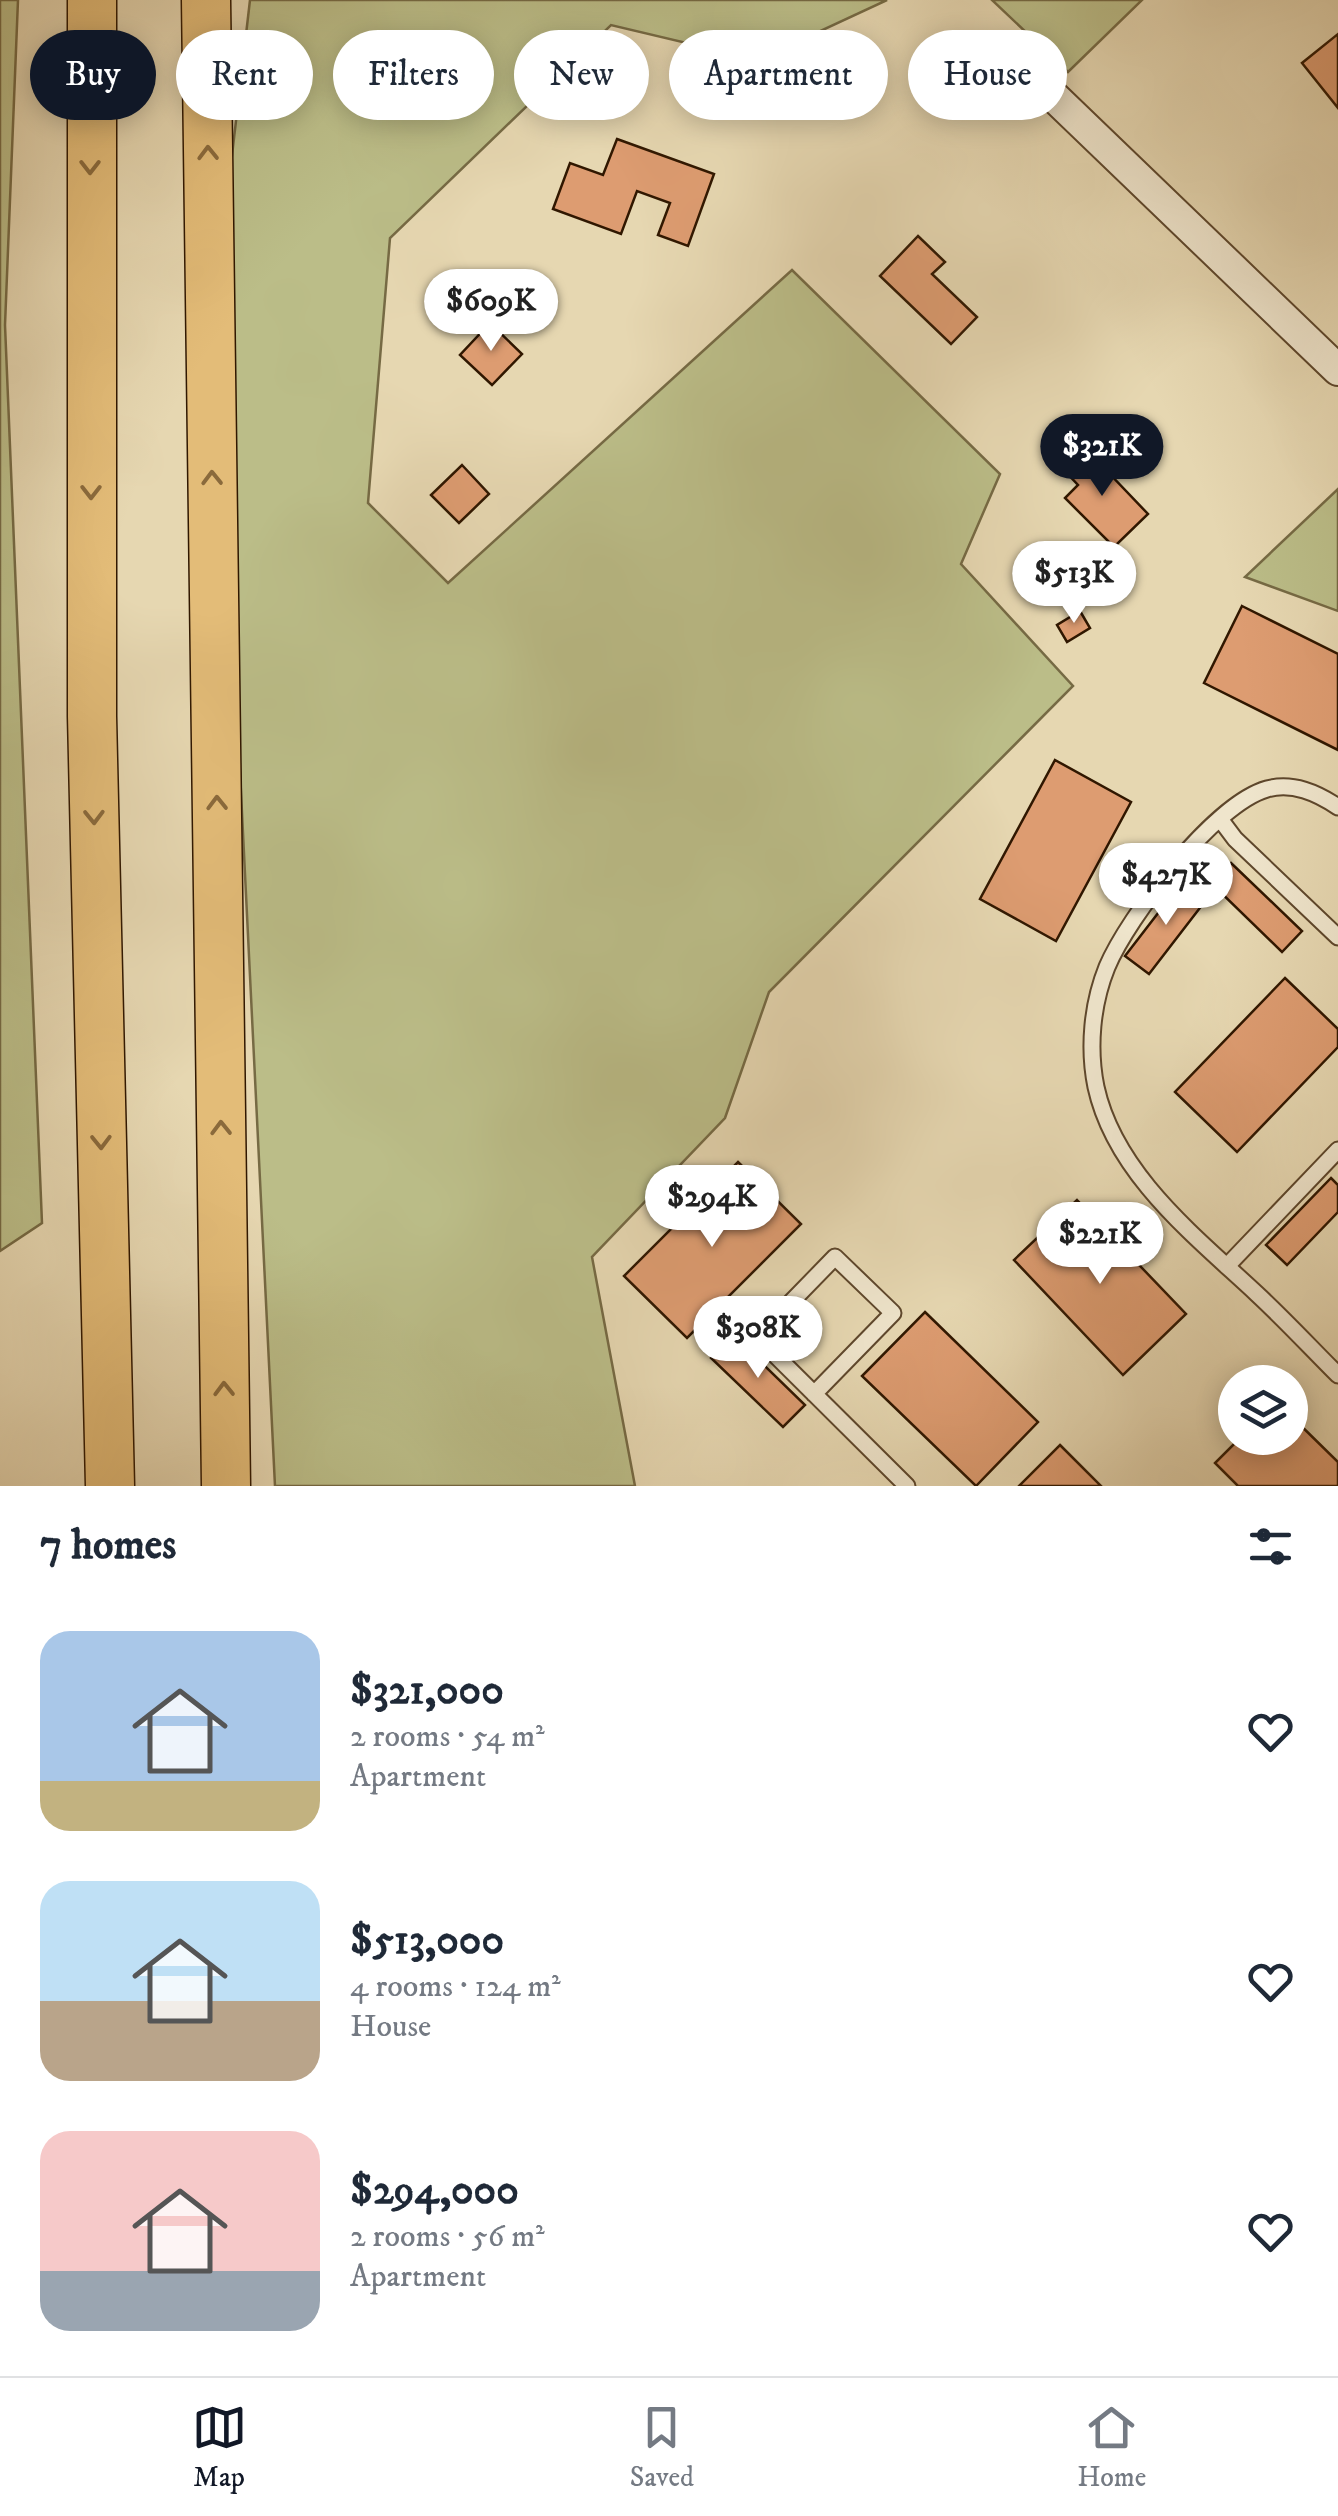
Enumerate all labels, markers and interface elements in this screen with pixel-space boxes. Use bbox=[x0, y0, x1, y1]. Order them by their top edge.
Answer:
chip: Buy bbox=[30, 30, 156, 120]
chip: Rent bbox=[176, 30, 313, 120]
chip: Filters bbox=[333, 30, 494, 120]
chip: New bbox=[514, 30, 649, 120]
chip: Apartment bbox=[669, 30, 888, 120]
chip: House bbox=[908, 30, 1067, 120]
one-way arrow bbox=[197, 145, 219, 160]
one-way arrow bbox=[79, 160, 101, 176]
pin: $609K bbox=[421, 269, 561, 354]
text: $609K bbox=[446, 281, 536, 321]
pin: $321K bbox=[1032, 414, 1172, 499]
text: $321K bbox=[1062, 426, 1142, 466]
one-way arrow bbox=[201, 470, 223, 486]
one-way arrow bbox=[80, 486, 102, 501]
pin: $513K bbox=[1004, 541, 1144, 626]
text: $513K bbox=[1034, 553, 1114, 593]
one-way arrow bbox=[206, 795, 227, 811]
one-way arrow bbox=[83, 810, 105, 826]
pin: $427K bbox=[1096, 843, 1236, 928]
text: $427K bbox=[1121, 855, 1211, 895]
one-way arrow bbox=[210, 1120, 232, 1136]
one-way arrow bbox=[91, 1135, 112, 1151]
pin: $294K bbox=[642, 1165, 782, 1250]
text: $294K bbox=[667, 1177, 757, 1217]
pin: $221K bbox=[1030, 1202, 1170, 1287]
text: $221K bbox=[1058, 1214, 1142, 1254]
pin: $308K bbox=[688, 1296, 828, 1381]
text: $308K bbox=[715, 1308, 801, 1348]
map controls bbox=[1218, 1365, 1308, 1455]
button: layers bbox=[1218, 1365, 1308, 1455]
one-way arrow bbox=[214, 1380, 235, 1396]
icon: filters bbox=[1243, 1519, 1298, 1574]
text: 7 homes bbox=[40, 1520, 176, 1572]
text: $321,000 bbox=[350, 1665, 504, 1717]
icon: home bbox=[120, 1671, 240, 1791]
icon: heart bbox=[1243, 1704, 1298, 1759]
text: 2 rooms · 54 m² bbox=[350, 1717, 545, 1757]
text: Apartment bbox=[350, 1757, 486, 1797]
text: $513,000 bbox=[350, 1915, 504, 1967]
icon: home bbox=[120, 1921, 240, 2041]
icon: heart bbox=[1243, 1954, 1298, 2009]
text: 4 rooms · 124 m² bbox=[350, 1967, 561, 2007]
text: House bbox=[350, 2007, 431, 2047]
text: $294,000 bbox=[350, 2165, 519, 2217]
icon: home bbox=[120, 2171, 240, 2291]
icon: heart bbox=[1243, 2204, 1298, 2259]
text: 2 rooms · 56 m² bbox=[350, 2217, 545, 2257]
text: Apartment bbox=[350, 2257, 486, 2297]
tab: Map bbox=[192, 2400, 247, 2495]
tab: Saved bbox=[630, 2400, 694, 2495]
tab: Home bbox=[1077, 2400, 1146, 2495]

